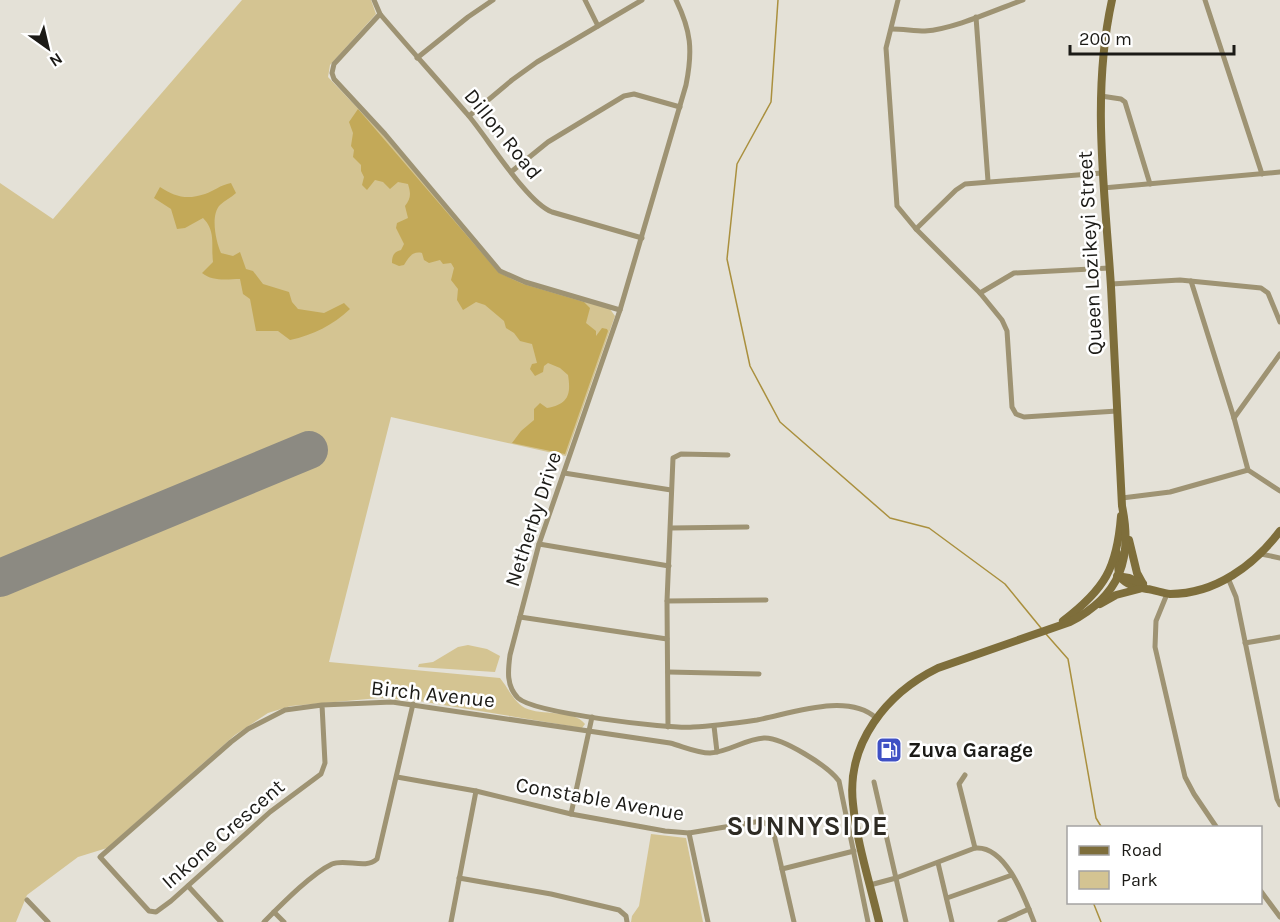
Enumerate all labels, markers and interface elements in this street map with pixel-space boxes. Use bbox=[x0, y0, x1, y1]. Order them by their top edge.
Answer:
north arrow bbox=[18, 18, 78, 78]
scale bar bbox=[1070, 18, 1234, 56]
text: 200 m bbox=[1079, 28, 1132, 50]
text: N bbox=[46, 49, 66, 71]
street label: Dillon Road bbox=[459, 84, 547, 184]
street label: Queen Lozikeyi Street bbox=[1073, 150, 1107, 356]
street label: Netherby Drive bbox=[500, 449, 566, 589]
street label: Birch Avenue bbox=[370, 676, 496, 712]
fuel station icon: Zuva Garage bbox=[874, 735, 904, 765]
place label: Zuva Garage bbox=[908, 738, 1033, 762]
street label: Constable Avenue bbox=[514, 772, 686, 826]
street label: Inkone Crescent bbox=[157, 774, 289, 894]
district label: SUNNYSIDE bbox=[727, 810, 889, 842]
legend bbox=[1067, 826, 1262, 904]
text: Road bbox=[1121, 839, 1162, 861]
text: Park bbox=[1121, 869, 1158, 891]

